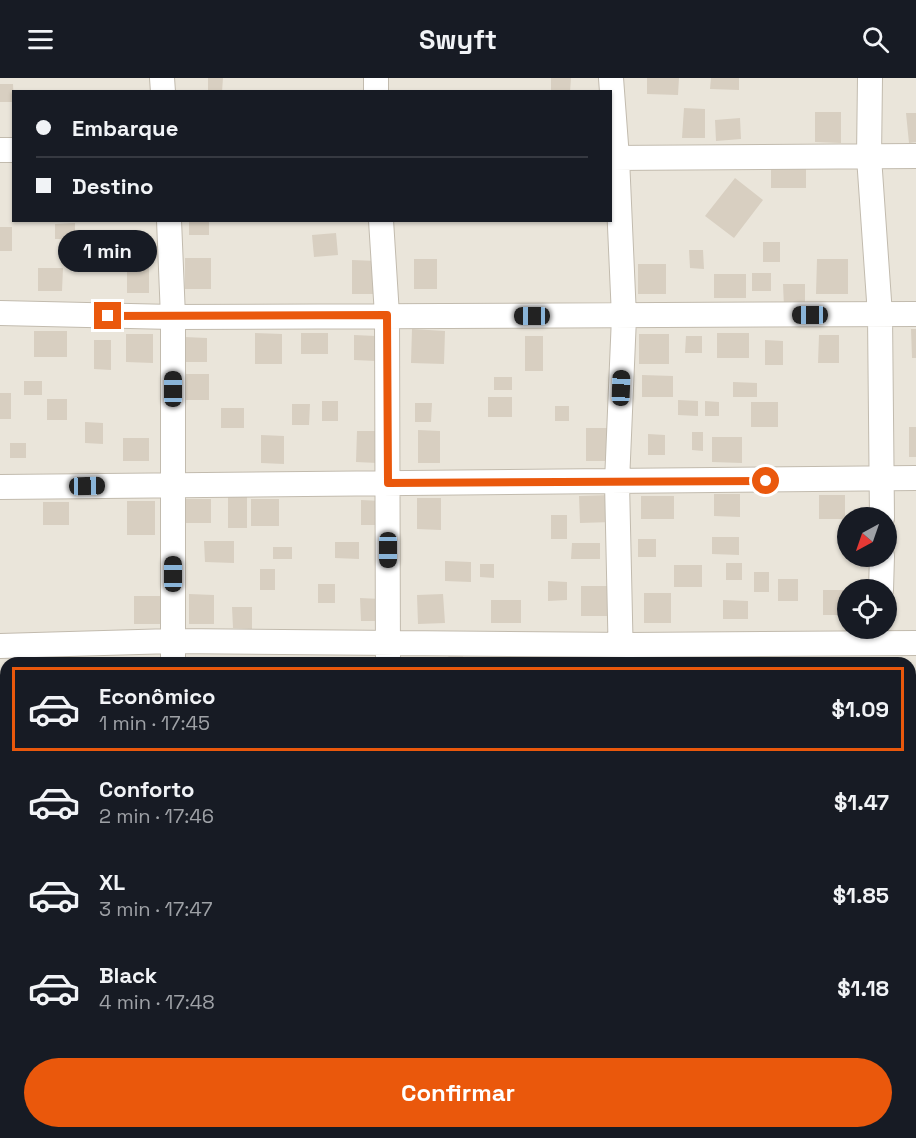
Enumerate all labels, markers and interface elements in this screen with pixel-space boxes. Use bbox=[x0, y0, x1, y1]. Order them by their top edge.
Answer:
text: Swyft bbox=[419, 22, 497, 57]
icon: menu bbox=[24, 23, 57, 56]
icon: search bbox=[859, 23, 892, 56]
text: Embarque bbox=[72, 114, 178, 142]
text: Destino bbox=[72, 172, 154, 200]
callout: 1 min bbox=[58, 229, 158, 271]
text: 1 min bbox=[83, 238, 132, 264]
route end bbox=[94, 302, 121, 329]
car bbox=[792, 306, 828, 324]
car bbox=[514, 307, 550, 325]
car bbox=[611, 370, 631, 406]
car bbox=[164, 371, 182, 407]
route start bbox=[752, 467, 779, 494]
car bbox=[69, 477, 105, 495]
north arrow bbox=[837, 507, 897, 567]
map controls bbox=[837, 507, 897, 639]
car bbox=[379, 532, 397, 568]
car bbox=[164, 556, 182, 592]
button: locate bbox=[837, 579, 897, 639]
icon: car bbox=[27, 682, 81, 736]
text: Econômico bbox=[99, 682, 216, 710]
text: $1.09 bbox=[832, 695, 889, 723]
text: 1 min · 17:45 bbox=[99, 710, 210, 736]
icon: car bbox=[27, 775, 81, 829]
text: Conforto bbox=[99, 775, 194, 803]
text: $1.47 bbox=[834, 788, 889, 816]
text: 2 min · 17:46 bbox=[99, 803, 214, 829]
icon: car bbox=[27, 868, 81, 922]
text: XL bbox=[99, 868, 125, 896]
text: $1.85 bbox=[833, 881, 889, 909]
text: 3 min · 17:47 bbox=[99, 896, 212, 922]
icon: car bbox=[27, 961, 81, 1015]
text: Black bbox=[99, 961, 157, 989]
text: $1.18 bbox=[837, 974, 889, 1002]
text: 4 min · 17:48 bbox=[99, 989, 215, 1015]
button: Confirmar bbox=[24, 1058, 892, 1127]

